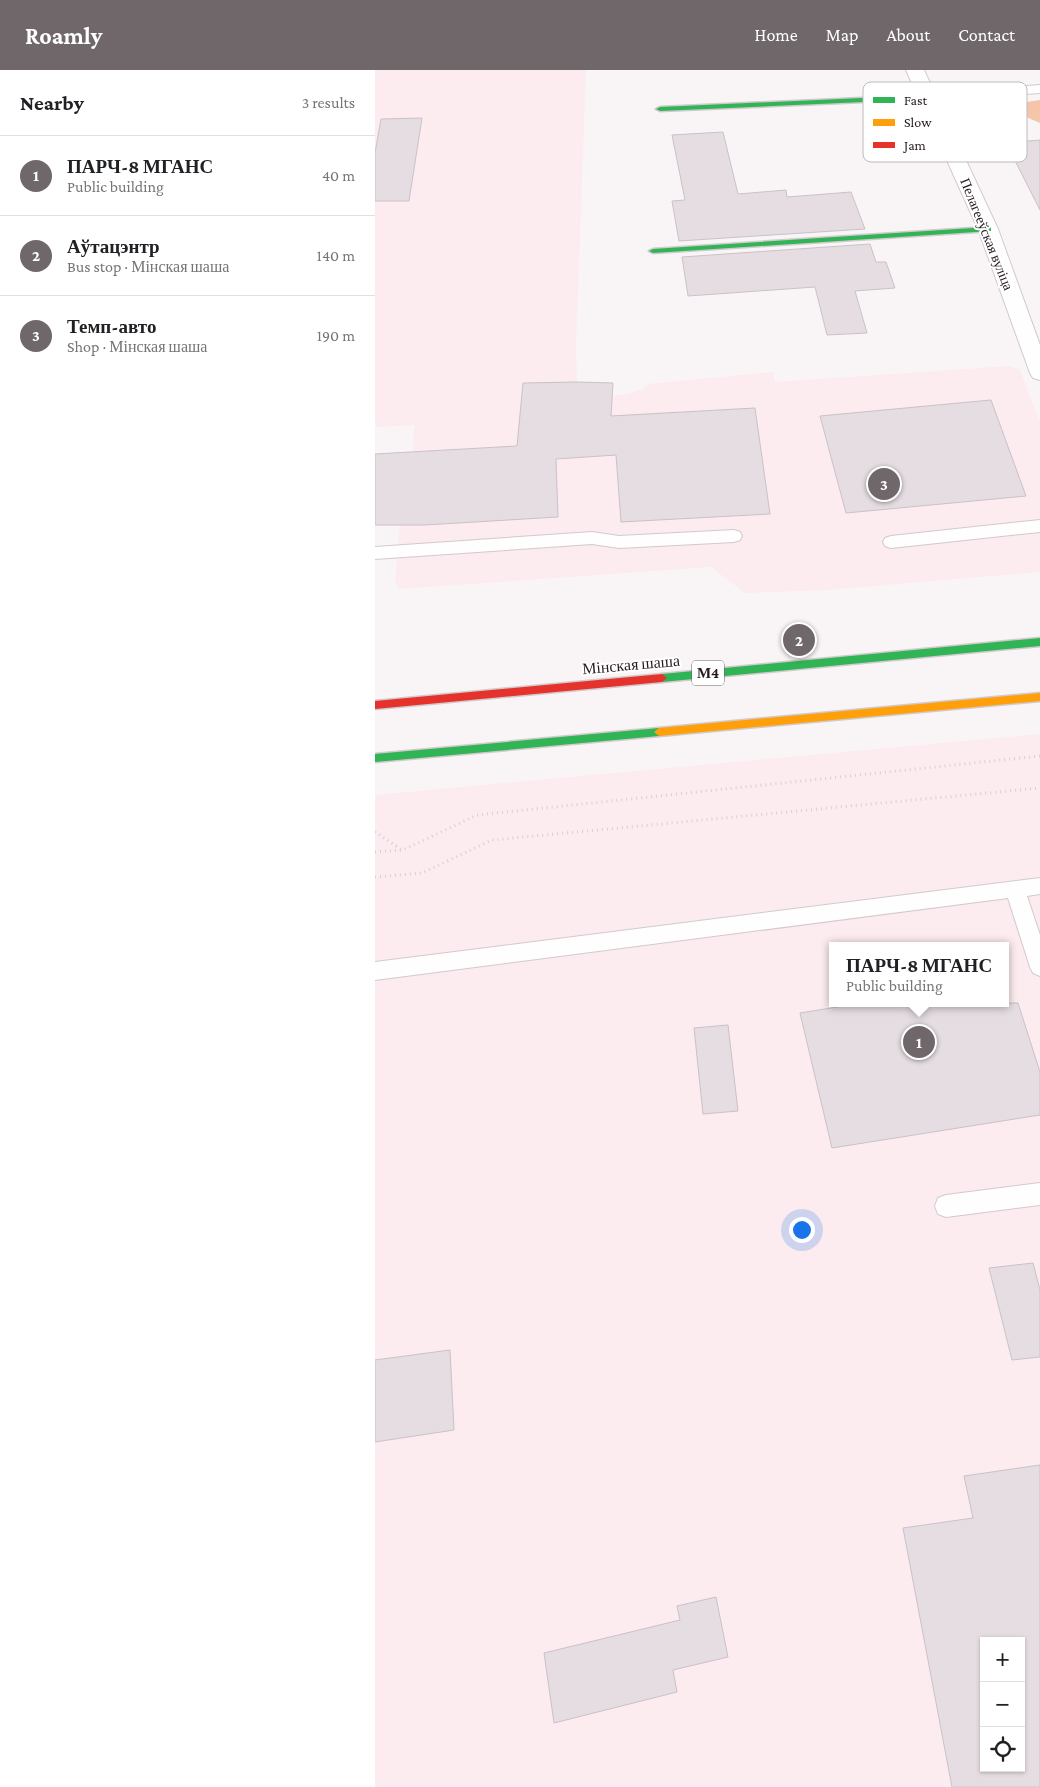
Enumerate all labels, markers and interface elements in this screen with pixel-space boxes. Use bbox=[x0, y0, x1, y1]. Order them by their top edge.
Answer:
text: Roamly bbox=[25, 22, 102, 49]
text: Home bbox=[755, 25, 798, 45]
text: Map bbox=[826, 25, 858, 45]
text: About bbox=[886, 25, 930, 45]
text: Contact bbox=[958, 25, 1015, 45]
legend bbox=[863, 82, 1027, 162]
text: Nearby bbox=[20, 91, 84, 115]
text: Fast bbox=[904, 92, 928, 108]
text: 3 results bbox=[302, 94, 355, 111]
text: Slow bbox=[904, 114, 932, 130]
text: Jam bbox=[902, 137, 926, 153]
text: ПАРЧ-8 МГАНС bbox=[67, 156, 213, 177]
text: 1 bbox=[33, 167, 39, 184]
text: 40 m bbox=[322, 167, 355, 184]
street label: Пелагееўская вуліца bbox=[957, 176, 1017, 293]
text: Public building bbox=[67, 178, 164, 195]
text: Аўтацэнтр bbox=[67, 236, 160, 257]
text: 2 bbox=[32, 247, 40, 264]
text: 140 m bbox=[317, 247, 355, 264]
text: Bus stop · Мінская шаша bbox=[67, 258, 229, 275]
text: Темп-авто bbox=[67, 316, 156, 337]
text: 3 bbox=[32, 327, 40, 344]
text: 190 m bbox=[317, 327, 355, 344]
text: Shop · Мінская шаша bbox=[67, 338, 207, 355]
pin: 3 bbox=[868, 465, 900, 503]
pin: 2 bbox=[783, 621, 815, 659]
street label: Мінская шаша bbox=[581, 652, 681, 677]
road number: М4 bbox=[692, 660, 724, 686]
popup bbox=[829, 942, 1009, 1007]
text: ПАРЧ-8 МГАНС bbox=[846, 955, 992, 976]
text: Public building bbox=[846, 977, 943, 994]
pin: 1 bbox=[903, 1023, 935, 1061]
your location bbox=[789, 1217, 815, 1243]
map controls bbox=[980, 1637, 1025, 1772]
button: + bbox=[980, 1637, 1025, 1682]
button: − bbox=[980, 1682, 1025, 1727]
button: locate bbox=[980, 1727, 1025, 1772]

